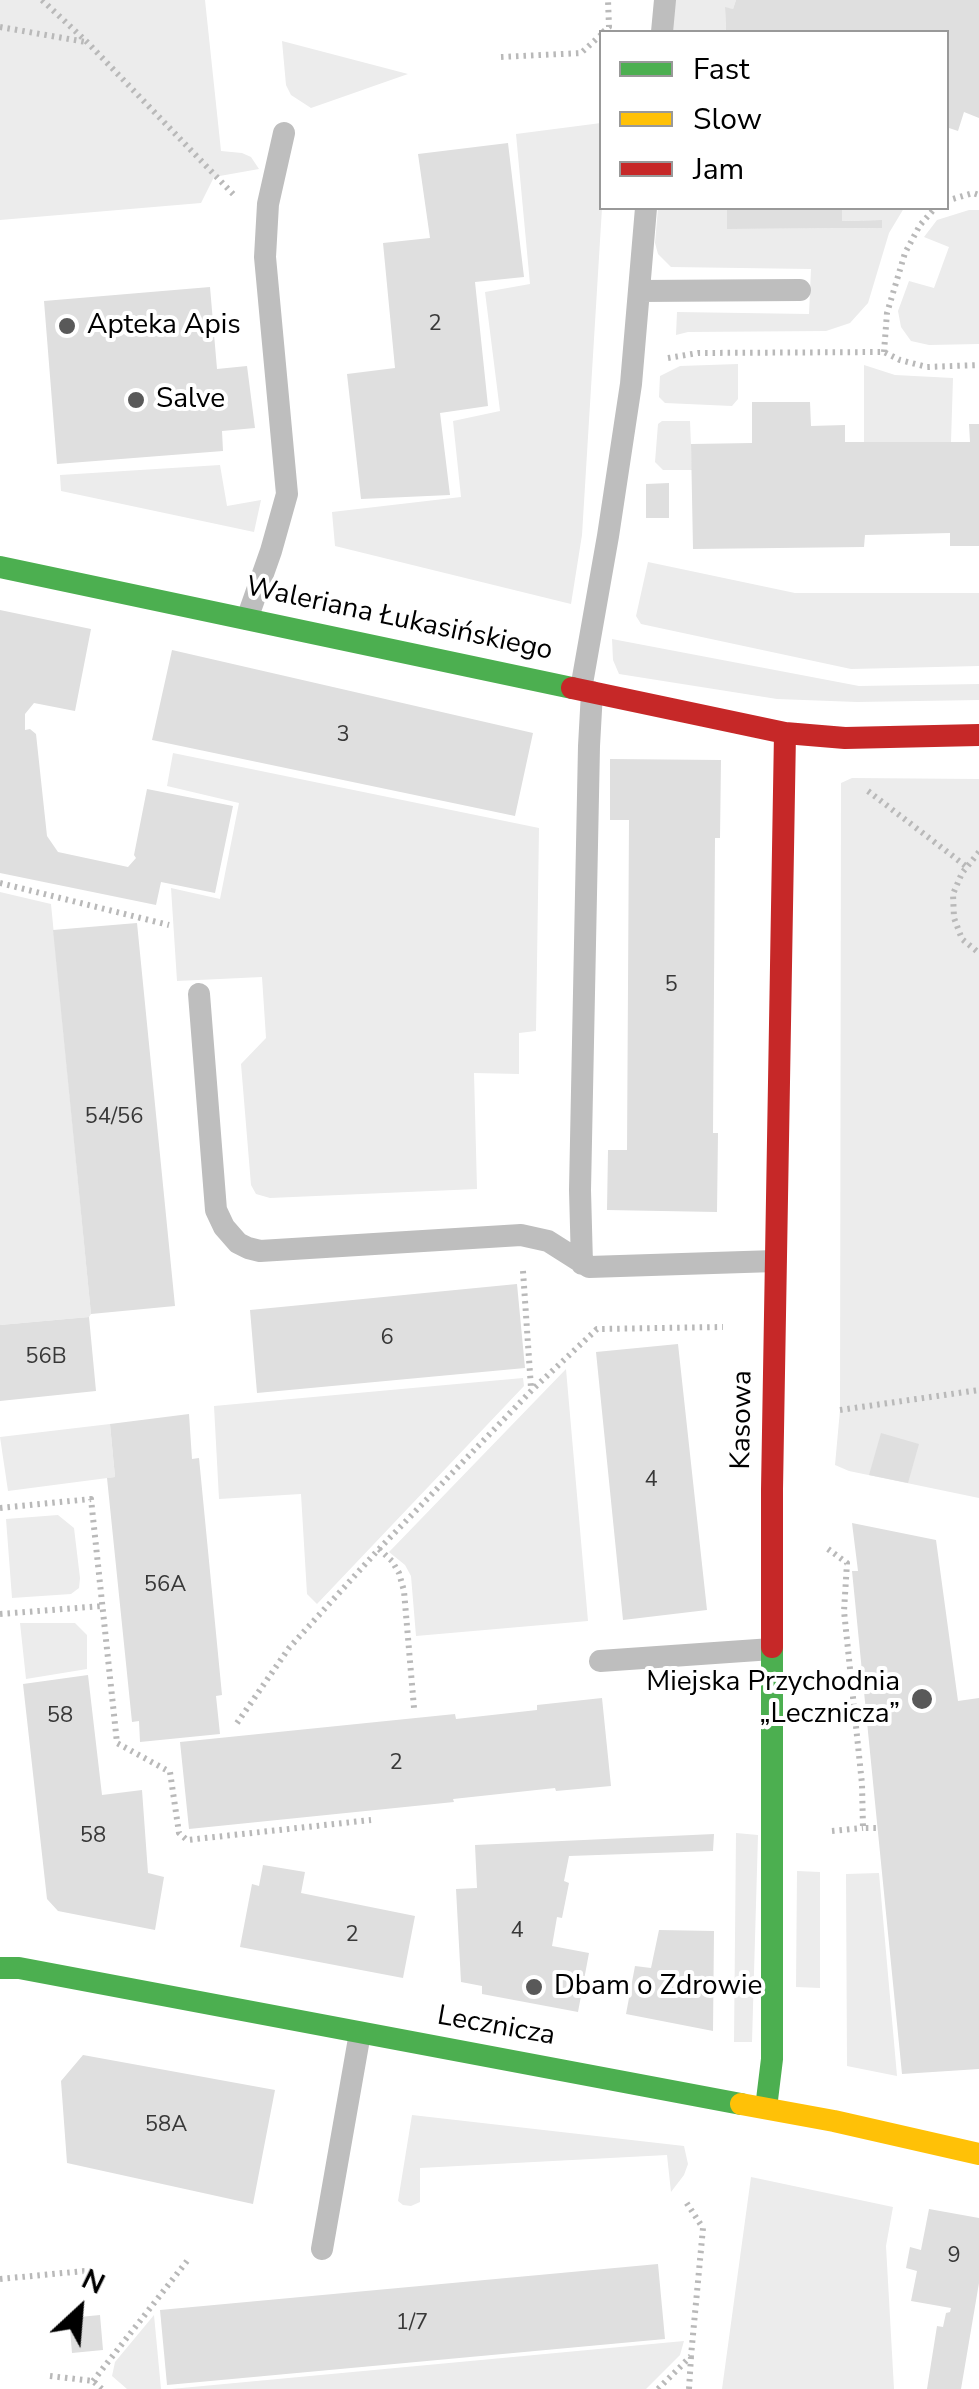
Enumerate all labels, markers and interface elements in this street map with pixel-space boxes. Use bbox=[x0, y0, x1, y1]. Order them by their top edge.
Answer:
legend bbox=[599, 30, 949, 210]
text: Fast bbox=[693, 49, 750, 90]
text: Slow bbox=[693, 99, 762, 140]
text: Jam bbox=[693, 149, 744, 190]
place label: Apteka Apis bbox=[87, 309, 241, 343]
house number: 2 bbox=[428, 312, 442, 338]
marker: Apteka Apis bbox=[56, 315, 78, 337]
place label: Salve bbox=[156, 383, 225, 417]
marker: Salve bbox=[125, 389, 147, 411]
street label: Waleriana Łukasińskiego bbox=[243, 571, 555, 669]
house number: 3 bbox=[336, 723, 350, 749]
house number: 5 bbox=[664, 973, 678, 999]
house number: 54/56 bbox=[84, 1105, 144, 1131]
house number: 6 bbox=[380, 1326, 394, 1352]
house number: 56B bbox=[25, 1345, 67, 1371]
street label: Kasowa bbox=[725, 1370, 761, 1470]
house number: 4 bbox=[644, 1468, 658, 1494]
house number: 56A bbox=[144, 1573, 186, 1599]
place label: Miejska Przychodnia „Lecznicza” bbox=[646, 1666, 900, 1732]
marker: Miejska Przychodnia „Lecznicza” bbox=[909, 1686, 935, 1712]
house number: 58 bbox=[47, 1704, 73, 1730]
house number: 2 bbox=[389, 1751, 403, 1777]
house number: 58 bbox=[80, 1824, 106, 1850]
house number: 4 bbox=[510, 1919, 524, 1945]
house number: 2 bbox=[345, 1923, 359, 1949]
place label: Dbam o Zdrowie bbox=[554, 1970, 762, 2004]
marker: Dbam o Zdrowie bbox=[523, 1976, 545, 1998]
street label: Lecznicza bbox=[435, 2000, 557, 2054]
house number: 58A bbox=[145, 2113, 187, 2139]
house number: 9 bbox=[947, 2244, 961, 2270]
north arrow bbox=[30, 2259, 130, 2359]
text: N bbox=[75, 2260, 111, 2304]
house number: 1/7 bbox=[396, 2311, 428, 2337]

